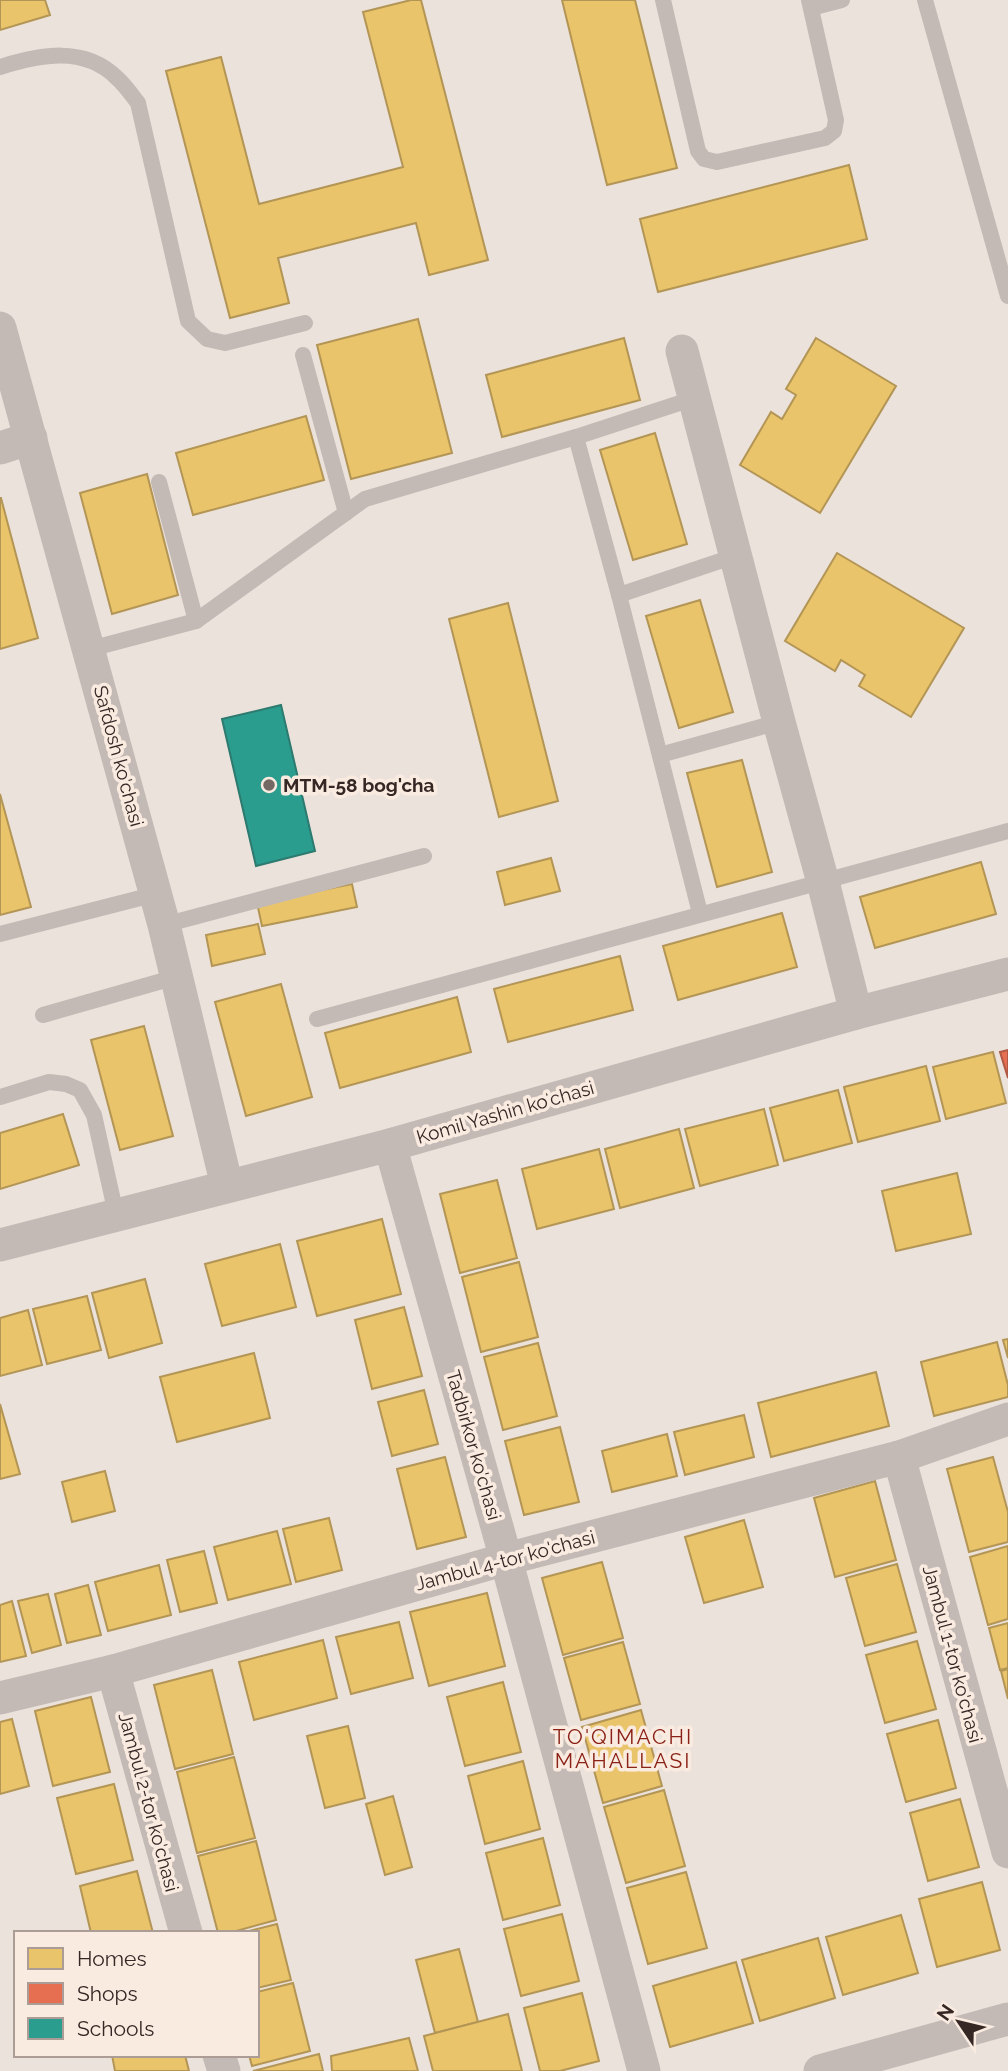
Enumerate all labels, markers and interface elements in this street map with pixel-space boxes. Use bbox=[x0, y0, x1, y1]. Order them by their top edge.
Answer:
street label: Safdosh ko'chasi bbox=[90, 683, 148, 829]
place label: MTM-58 bog'cha bbox=[283, 774, 435, 796]
marker: MTM-58 bog'cha bbox=[261, 777, 277, 793]
street label: Komil Yashin koʻchasi bbox=[414, 1076, 596, 1148]
street label: Tadbirkor ko'chasi bbox=[442, 1367, 506, 1523]
street label: Jambul 4-tor ko'chasi bbox=[413, 1525, 597, 1595]
street label: Jambul 1-tor ko'chasi bbox=[919, 1563, 987, 1745]
street label: Jambul 2-tor ko'chasi bbox=[114, 1710, 184, 1894]
district label: TO'QIMACHI MAHALLASI bbox=[553, 1724, 693, 1773]
legend bbox=[14, 1931, 259, 2057]
text: Homes bbox=[77, 1946, 147, 1971]
text: Shops bbox=[77, 1981, 138, 2006]
north arrow bbox=[924, 1987, 994, 2057]
text: N bbox=[932, 2000, 958, 2024]
text: Schools bbox=[77, 2016, 154, 2041]

